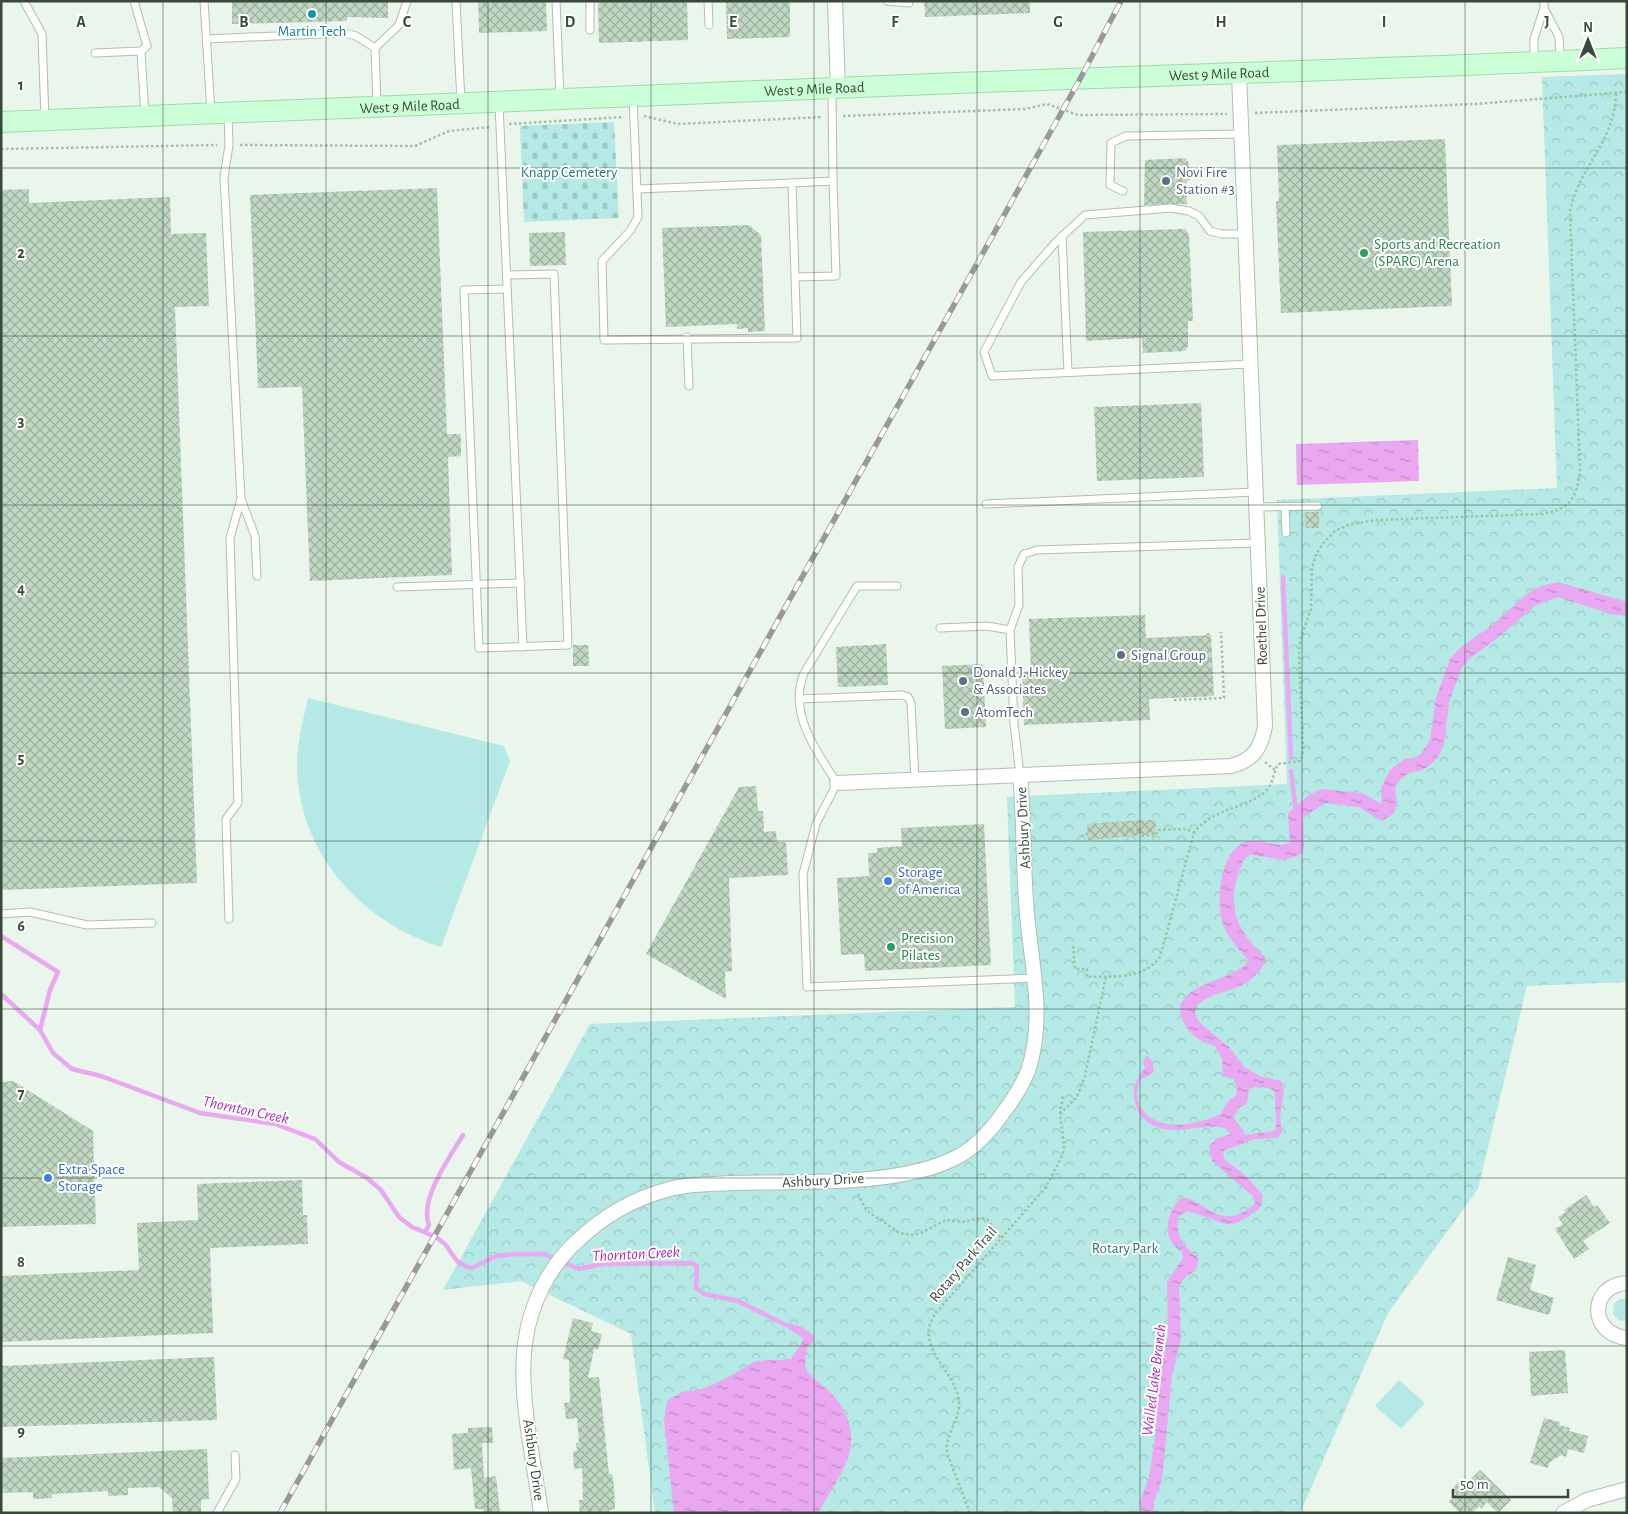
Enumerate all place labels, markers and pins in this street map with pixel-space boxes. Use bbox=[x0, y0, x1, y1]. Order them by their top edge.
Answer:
marker: Martin Tech bbox=[306, 8, 318, 20]
place label: Martin Tech bbox=[278, 24, 346, 39]
place label: Novi Fire Station #3 bbox=[1176, 165, 1235, 197]
marker: Novi Fire Station #3 bbox=[1160, 175, 1172, 187]
place label: Sports and Recreation (SPARC) Arena bbox=[1374, 237, 1501, 269]
marker: Sports and Recreation (SPARC) Arena bbox=[1358, 247, 1370, 259]
place label: Signal Group bbox=[1131, 648, 1206, 663]
marker: Signal Group bbox=[1115, 649, 1127, 661]
place label: Donald J. Hickey & Associates bbox=[973, 665, 1069, 697]
marker: Donald J. Hickey & Associates bbox=[957, 675, 969, 687]
place label: AtomTech bbox=[975, 705, 1033, 720]
marker: AtomTech bbox=[959, 706, 971, 718]
place label: Storage of America bbox=[898, 865, 961, 897]
marker: Storage of America bbox=[882, 875, 894, 887]
place label: Precision Pilates bbox=[901, 931, 954, 963]
marker: Precision Pilates bbox=[885, 941, 897, 953]
place label: Extra Space Storage bbox=[58, 1162, 125, 1194]
marker: Extra Space Storage bbox=[42, 1172, 54, 1184]

